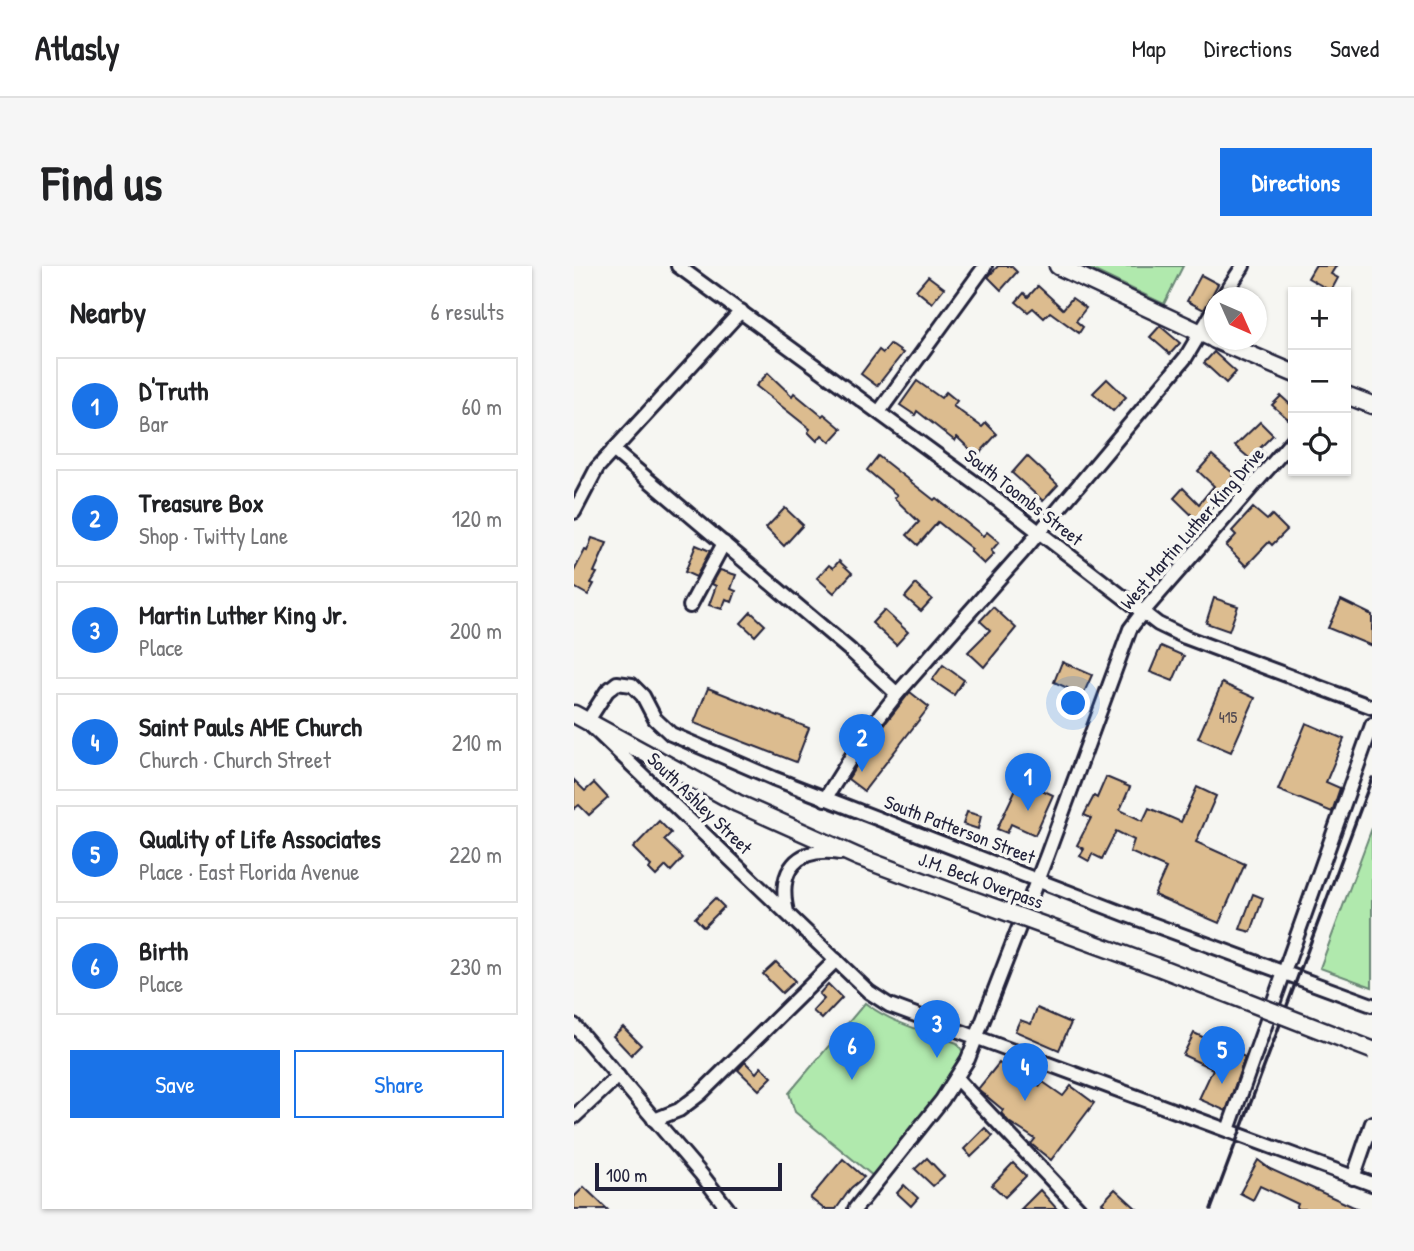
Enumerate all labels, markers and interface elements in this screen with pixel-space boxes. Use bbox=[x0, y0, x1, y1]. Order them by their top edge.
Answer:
text: Atlasly bbox=[35, 26, 120, 70]
text: Map bbox=[1132, 32, 1166, 64]
text: Directions bbox=[1204, 32, 1292, 64]
text: Saved bbox=[1330, 32, 1379, 64]
button: Directions bbox=[1220, 148, 1372, 216]
text: Find us bbox=[42, 149, 162, 215]
north arrow bbox=[1204, 287, 1267, 350]
map controls bbox=[1288, 287, 1351, 476]
button: + bbox=[1288, 287, 1351, 350]
text: Nearby bbox=[70, 292, 146, 332]
text: 6 results bbox=[431, 296, 504, 327]
button: − bbox=[1288, 350, 1351, 413]
text: D'Truth bbox=[139, 373, 208, 408]
text: 1 bbox=[91, 391, 99, 422]
text: 60 m bbox=[462, 391, 502, 422]
text: Bar bbox=[139, 408, 169, 439]
button: locate bbox=[1288, 413, 1351, 476]
street label: West Martin Luther King Drive bbox=[1114, 441, 1270, 615]
street label: South Toombs Street bbox=[959, 443, 1089, 552]
text: Treasure Box bbox=[139, 485, 264, 520]
text: 2 bbox=[90, 503, 100, 534]
text: 120 m bbox=[452, 503, 502, 534]
text: Shop · Twitty Lane bbox=[139, 520, 288, 551]
text: Martin Luther King Jr. bbox=[139, 597, 347, 632]
text: 3 bbox=[90, 615, 100, 646]
text: 200 m bbox=[450, 615, 502, 646]
text: Place bbox=[139, 632, 183, 663]
your location bbox=[1056, 686, 1090, 720]
house number: 415 bbox=[1219, 706, 1238, 728]
text: Saint Pauls AME Church bbox=[139, 709, 362, 744]
pin: 2 bbox=[839, 714, 885, 772]
text: 4 bbox=[91, 727, 99, 758]
text: 210 m bbox=[452, 727, 502, 758]
text: Church · Church Street bbox=[139, 744, 331, 775]
street label: South Ashley Street bbox=[642, 746, 759, 860]
pin: 1 bbox=[1005, 753, 1051, 811]
street label: South Patterson Street bbox=[881, 788, 1040, 870]
text: Quality of Life Associates bbox=[139, 821, 381, 856]
text: 5 bbox=[90, 839, 100, 870]
text: 220 m bbox=[449, 839, 502, 870]
street label: J.M. Beck Overpass bbox=[915, 845, 1047, 915]
text: Place · East Florida Avenue bbox=[139, 856, 359, 887]
text: Birth bbox=[139, 933, 188, 968]
text: 6 bbox=[90, 951, 100, 982]
text: 230 m bbox=[450, 951, 502, 982]
text: Place bbox=[139, 968, 183, 999]
pin: 3 bbox=[914, 1000, 960, 1058]
pin: 6 bbox=[829, 1022, 875, 1080]
pin: 5 bbox=[1199, 1026, 1245, 1084]
pin: 4 bbox=[1002, 1043, 1048, 1101]
button: Save bbox=[70, 1050, 280, 1118]
button: Share bbox=[294, 1050, 504, 1118]
scale bar bbox=[595, 1160, 782, 1192]
text: 100 m bbox=[606, 1162, 647, 1188]

